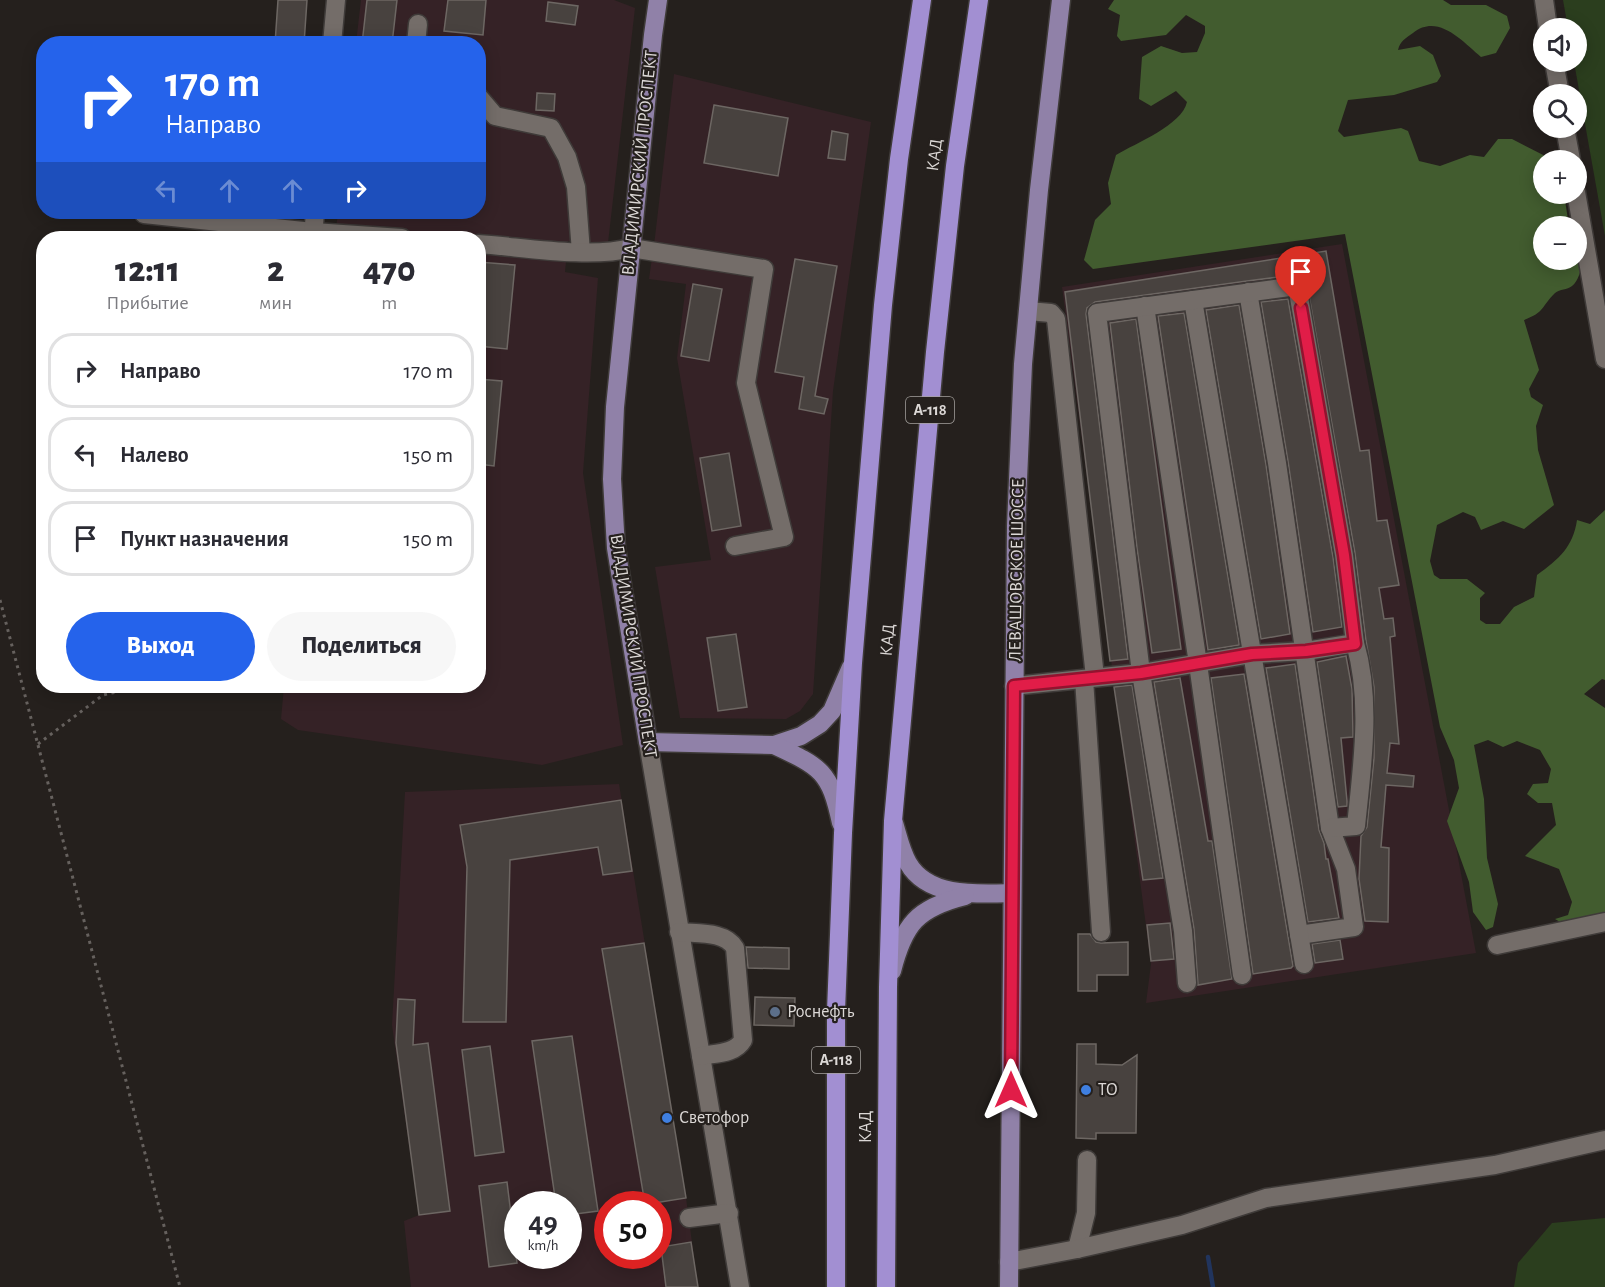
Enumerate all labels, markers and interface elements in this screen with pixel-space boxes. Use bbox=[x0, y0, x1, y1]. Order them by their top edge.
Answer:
map controls bbox=[1533, 18, 1587, 270]
button: sound bbox=[1533, 18, 1587, 72]
street label: ВЛАДИМИРСКИЙ ПРОСПЕКТ bbox=[617, 49, 661, 276]
icon: right bbox=[66, 60, 144, 138]
text: 170 m bbox=[165, 62, 260, 104]
button: search bbox=[1533, 84, 1587, 138]
text: Направо bbox=[165, 111, 261, 138]
street label: КАД bbox=[924, 138, 946, 172]
button: + bbox=[1533, 150, 1587, 204]
icon: left bbox=[150, 174, 183, 207]
icon: ahead bbox=[213, 174, 246, 207]
icon: ahead bbox=[276, 174, 309, 207]
icon: right bbox=[339, 174, 372, 207]
button: − bbox=[1533, 216, 1587, 270]
pin bbox=[1275, 246, 1326, 308]
text: 12:11 bbox=[115, 252, 180, 288]
text: 2 bbox=[267, 252, 284, 288]
text: 470 bbox=[363, 252, 416, 288]
icon: arrive bbox=[1284, 255, 1317, 288]
text: Прибытие bbox=[106, 293, 189, 313]
text: мин bbox=[259, 293, 292, 313]
text: m bbox=[381, 293, 397, 313]
icon: right bbox=[69, 354, 102, 387]
text: Направо bbox=[120, 360, 201, 382]
text: 170 m bbox=[403, 360, 453, 382]
road number: А-118 bbox=[906, 397, 954, 423]
icon: left bbox=[69, 438, 102, 471]
text: Налево bbox=[120, 444, 189, 466]
text: 150 m bbox=[403, 444, 453, 466]
street label: ЛЕВАШОВСКОЕ ШОССЕ bbox=[1006, 478, 1028, 662]
icon: arrive bbox=[69, 522, 102, 555]
text: Пункт назначения bbox=[120, 528, 289, 550]
text: 150 m bbox=[403, 528, 453, 550]
street label: ВЛАДИМИРСКИЙ ПРОСПЕКТ bbox=[606, 533, 662, 760]
button: Выход bbox=[66, 612, 255, 681]
button: Поделиться bbox=[267, 612, 456, 681]
street label: КАД bbox=[878, 623, 898, 657]
place label: Роснефть bbox=[787, 1003, 855, 1021]
marker: Роснефть bbox=[768, 1005, 782, 1019]
road number: А-118 bbox=[812, 1047, 860, 1073]
position arrow bbox=[979, 1058, 1043, 1122]
place label: ТО bbox=[1098, 1081, 1118, 1099]
marker: ТО bbox=[1079, 1083, 1093, 1097]
place label: Светофор bbox=[679, 1109, 749, 1127]
marker: Светофор bbox=[660, 1111, 674, 1125]
street label: КАД bbox=[857, 1111, 875, 1143]
speed limit sign: 50 bbox=[594, 1191, 672, 1269]
text: 49 bbox=[528, 1208, 558, 1238]
text: km/h bbox=[528, 1238, 558, 1253]

